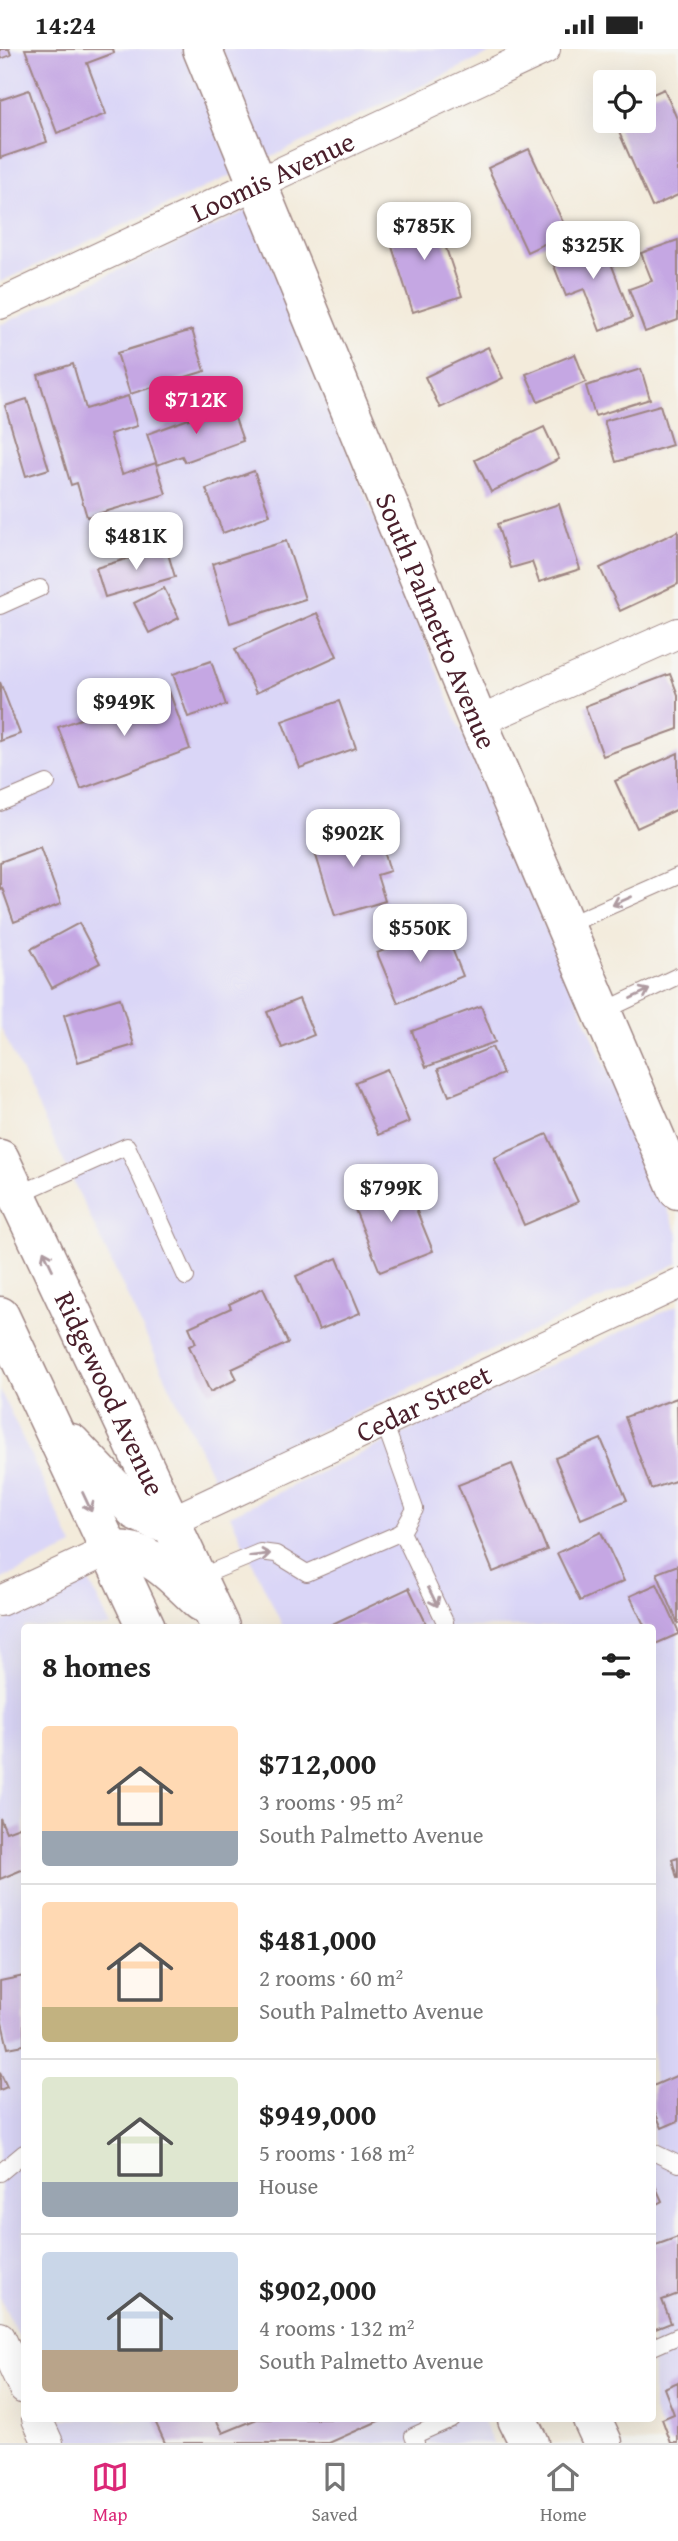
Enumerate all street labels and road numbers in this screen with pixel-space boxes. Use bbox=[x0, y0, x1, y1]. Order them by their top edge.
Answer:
street label: Loomis Avenue bbox=[184, 120, 361, 232]
street label: South Palmetto Avenue bbox=[366, 486, 508, 755]
street label: Ridgewood Avenue bbox=[45, 1284, 176, 1502]
street label: Cedar Street bbox=[349, 1353, 498, 1452]

